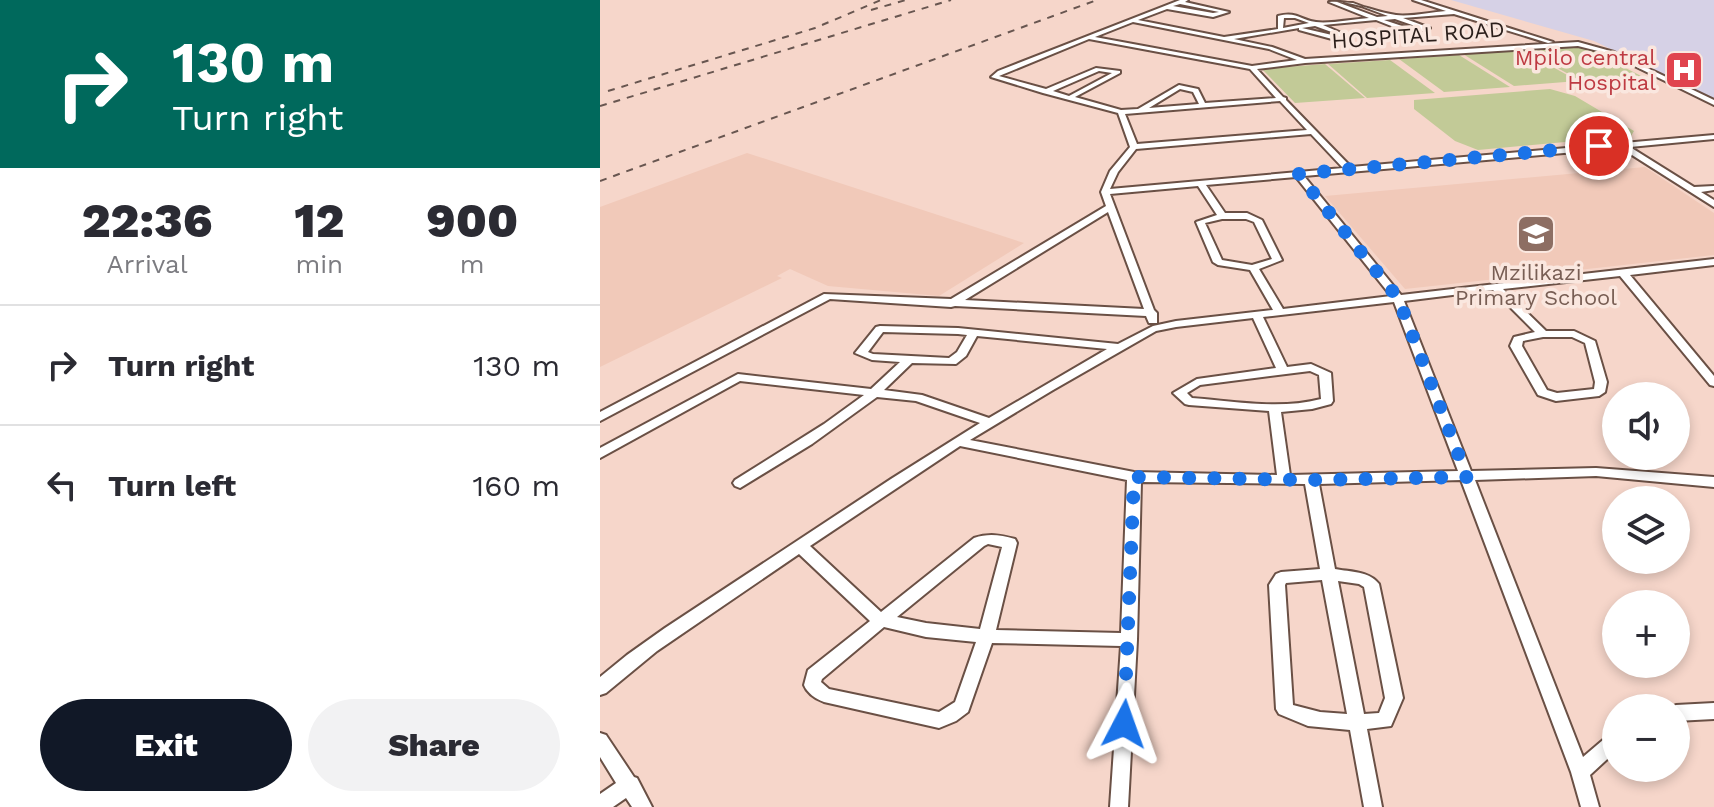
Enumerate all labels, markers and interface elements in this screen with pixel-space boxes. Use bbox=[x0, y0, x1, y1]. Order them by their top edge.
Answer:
street label: HOSPITAL ROAD bbox=[1331, 16, 1505, 54]
text: 130 m bbox=[172, 30, 334, 96]
icon: right bbox=[40, 32, 144, 136]
place label: Mpilo central Hospital bbox=[1515, 45, 1656, 95]
hospital icon: Mpilo central Hospital bbox=[1663, 49, 1705, 91]
text: Turn right bbox=[172, 97, 343, 139]
pin bbox=[1565, 112, 1633, 180]
icon: arrive bbox=[1577, 124, 1621, 168]
text: 22:36 bbox=[82, 192, 212, 249]
text: 12 bbox=[294, 192, 344, 249]
text: 900 bbox=[426, 192, 518, 249]
school or university icon: Mzilikazi Primary School bbox=[1515, 213, 1557, 255]
text: Arrival bbox=[107, 249, 188, 279]
text: min bbox=[295, 249, 343, 279]
text: m bbox=[460, 249, 485, 279]
place label: Mzilikazi Primary School bbox=[1455, 260, 1617, 310]
icon: right bbox=[40, 343, 84, 387]
text: Turn right bbox=[108, 348, 254, 383]
text: 130 m bbox=[473, 348, 560, 383]
map controls bbox=[1602, 382, 1690, 782]
button: sound bbox=[1602, 382, 1690, 470]
icon: left bbox=[40, 463, 84, 507]
text: Turn left bbox=[108, 468, 236, 503]
text: 160 m bbox=[473, 468, 560, 503]
button: layers bbox=[1602, 486, 1690, 574]
button: + bbox=[1602, 590, 1690, 678]
position arrow bbox=[1082, 682, 1166, 766]
button: − bbox=[1602, 694, 1690, 782]
button: Exit bbox=[40, 699, 292, 791]
button: Share bbox=[308, 699, 560, 791]

